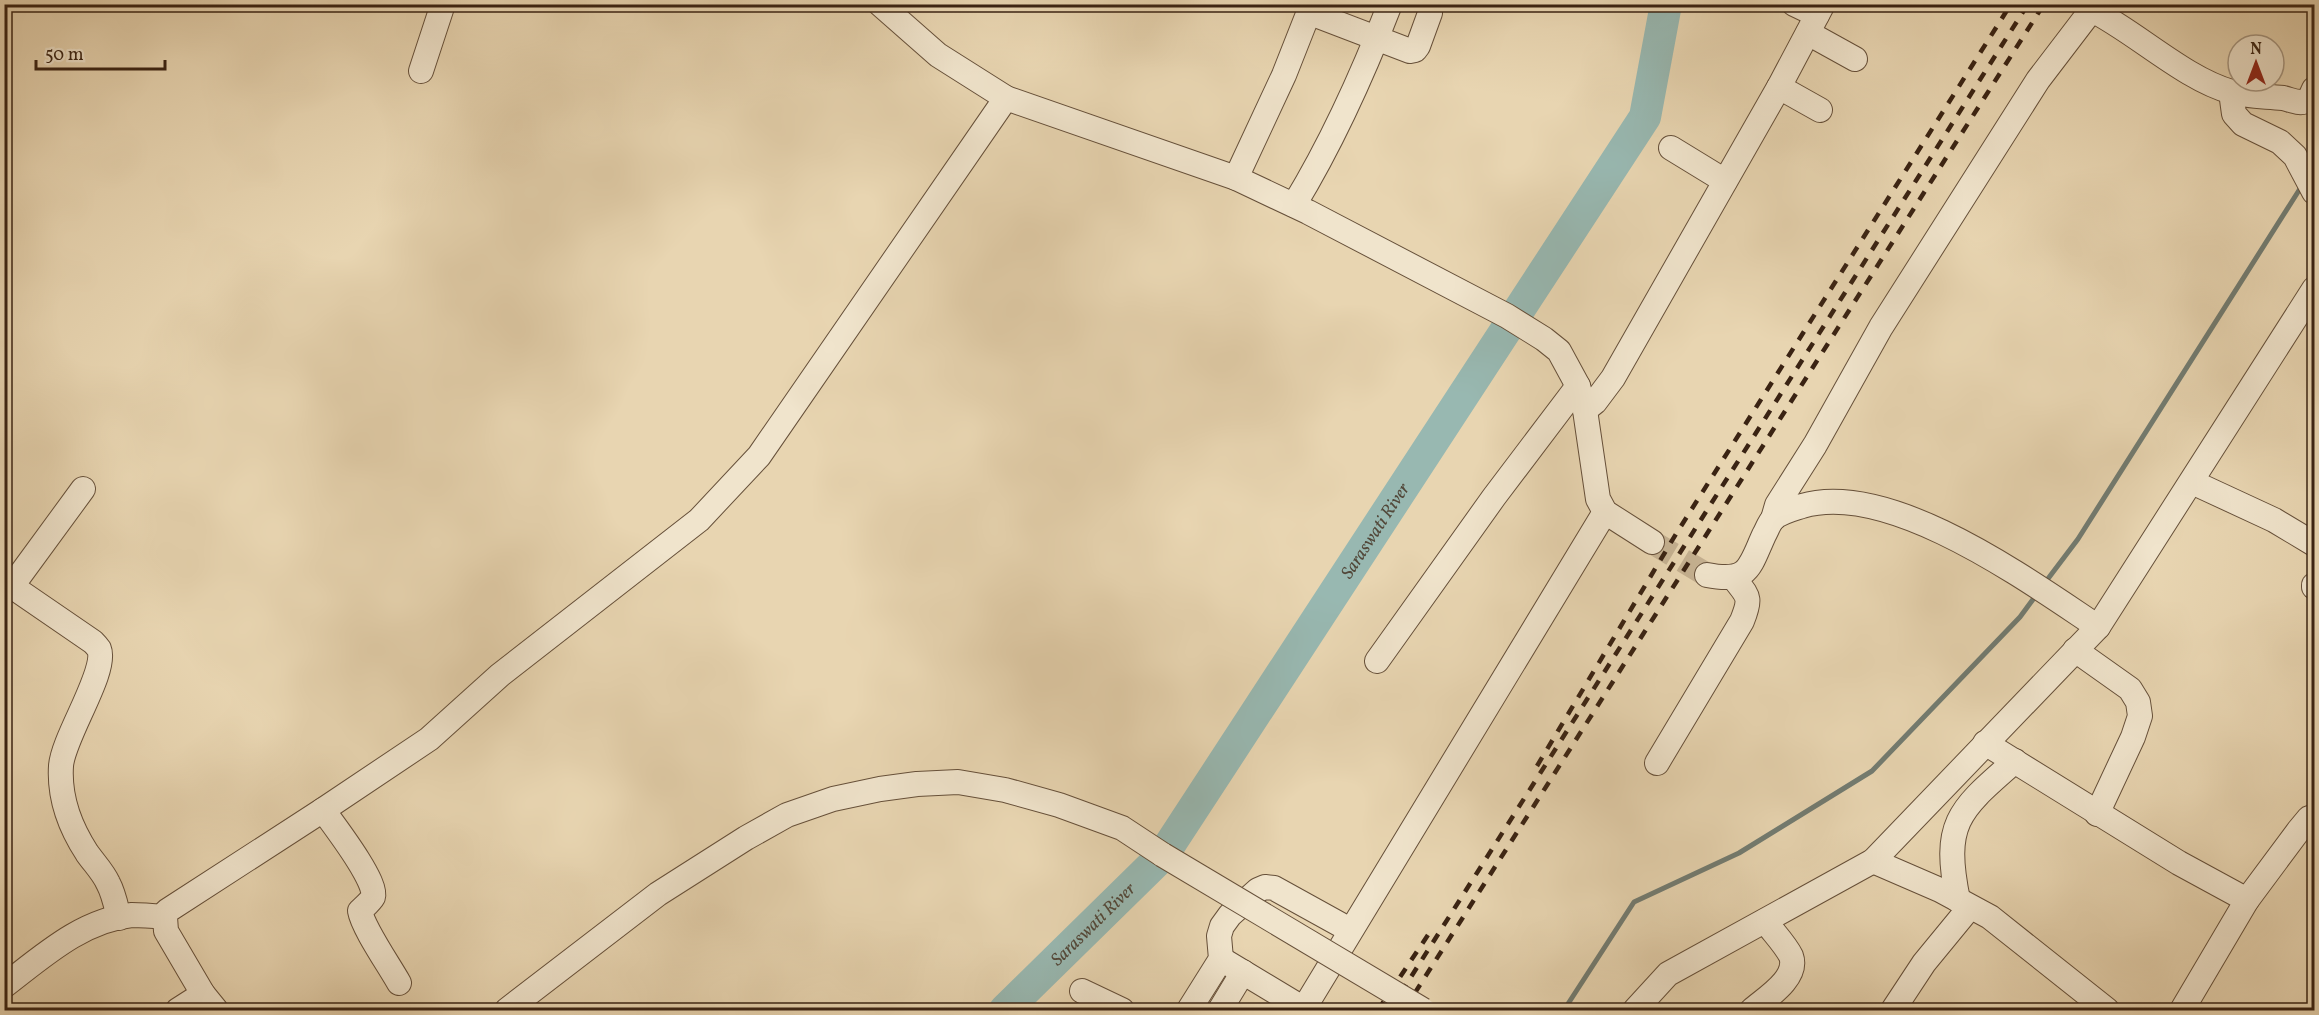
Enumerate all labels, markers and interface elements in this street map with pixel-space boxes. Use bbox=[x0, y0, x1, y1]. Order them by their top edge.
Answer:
scale bar bbox=[36, 33, 165, 71]
north arrow bbox=[2226, 33, 2286, 93]
text: N bbox=[2250, 39, 2262, 61]
text: 50 m bbox=[45, 43, 84, 68]
water label: Saraswati River bbox=[1336, 478, 1417, 584]
water label: Saraswati River bbox=[1046, 877, 1142, 972]

